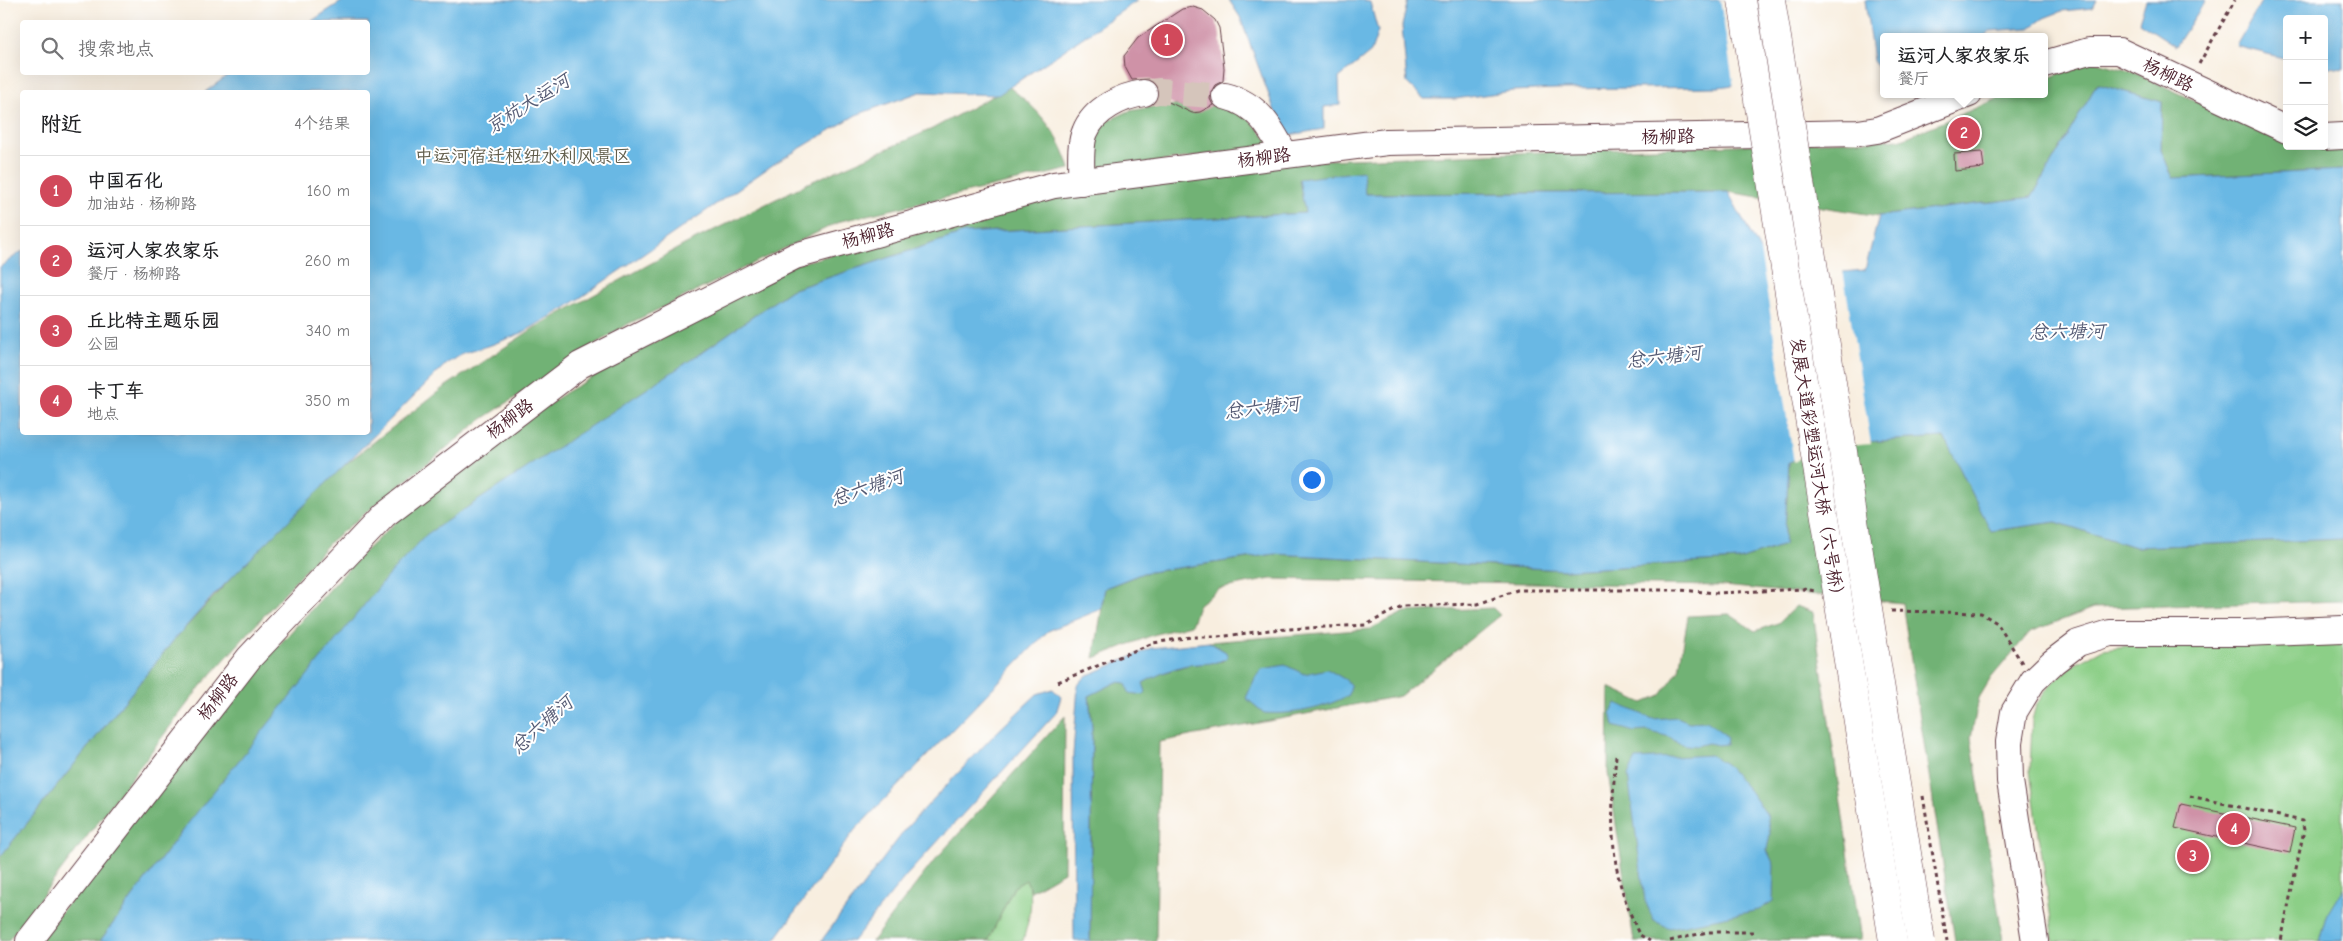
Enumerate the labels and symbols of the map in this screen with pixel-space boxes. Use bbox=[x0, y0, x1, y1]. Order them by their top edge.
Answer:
pin: 1 bbox=[1151, 21, 1183, 59]
street label: 杨柳路 bbox=[2139, 54, 2197, 96]
water label: 京杭大运河 bbox=[482, 68, 577, 139]
pin: 2 bbox=[1948, 114, 1980, 152]
street label: 杨柳路 bbox=[1641, 126, 1695, 148]
street label: 杨柳路 bbox=[1236, 144, 1292, 172]
park label: 中运河宿迁枢纽水利风景区 bbox=[415, 146, 631, 167]
street label: 杨柳路 bbox=[839, 219, 897, 253]
water label: 总六塘河 bbox=[2029, 320, 2108, 344]
street label: 发展大道彩塑运河大桥（六号桥） bbox=[1786, 336, 1848, 606]
water label: 总六塘河 bbox=[1625, 341, 1706, 373]
water label: 总六塘河 bbox=[1223, 392, 1304, 424]
street label: 杨柳路 bbox=[482, 394, 538, 444]
water label: 总六塘河 bbox=[827, 464, 909, 511]
your location bbox=[1299, 467, 1325, 493]
street label: 杨柳路 bbox=[193, 669, 243, 725]
water label: 总六塘河 bbox=[506, 689, 580, 759]
pin: 4 bbox=[2218, 810, 2250, 848]
pin: 3 bbox=[2177, 837, 2209, 875]

